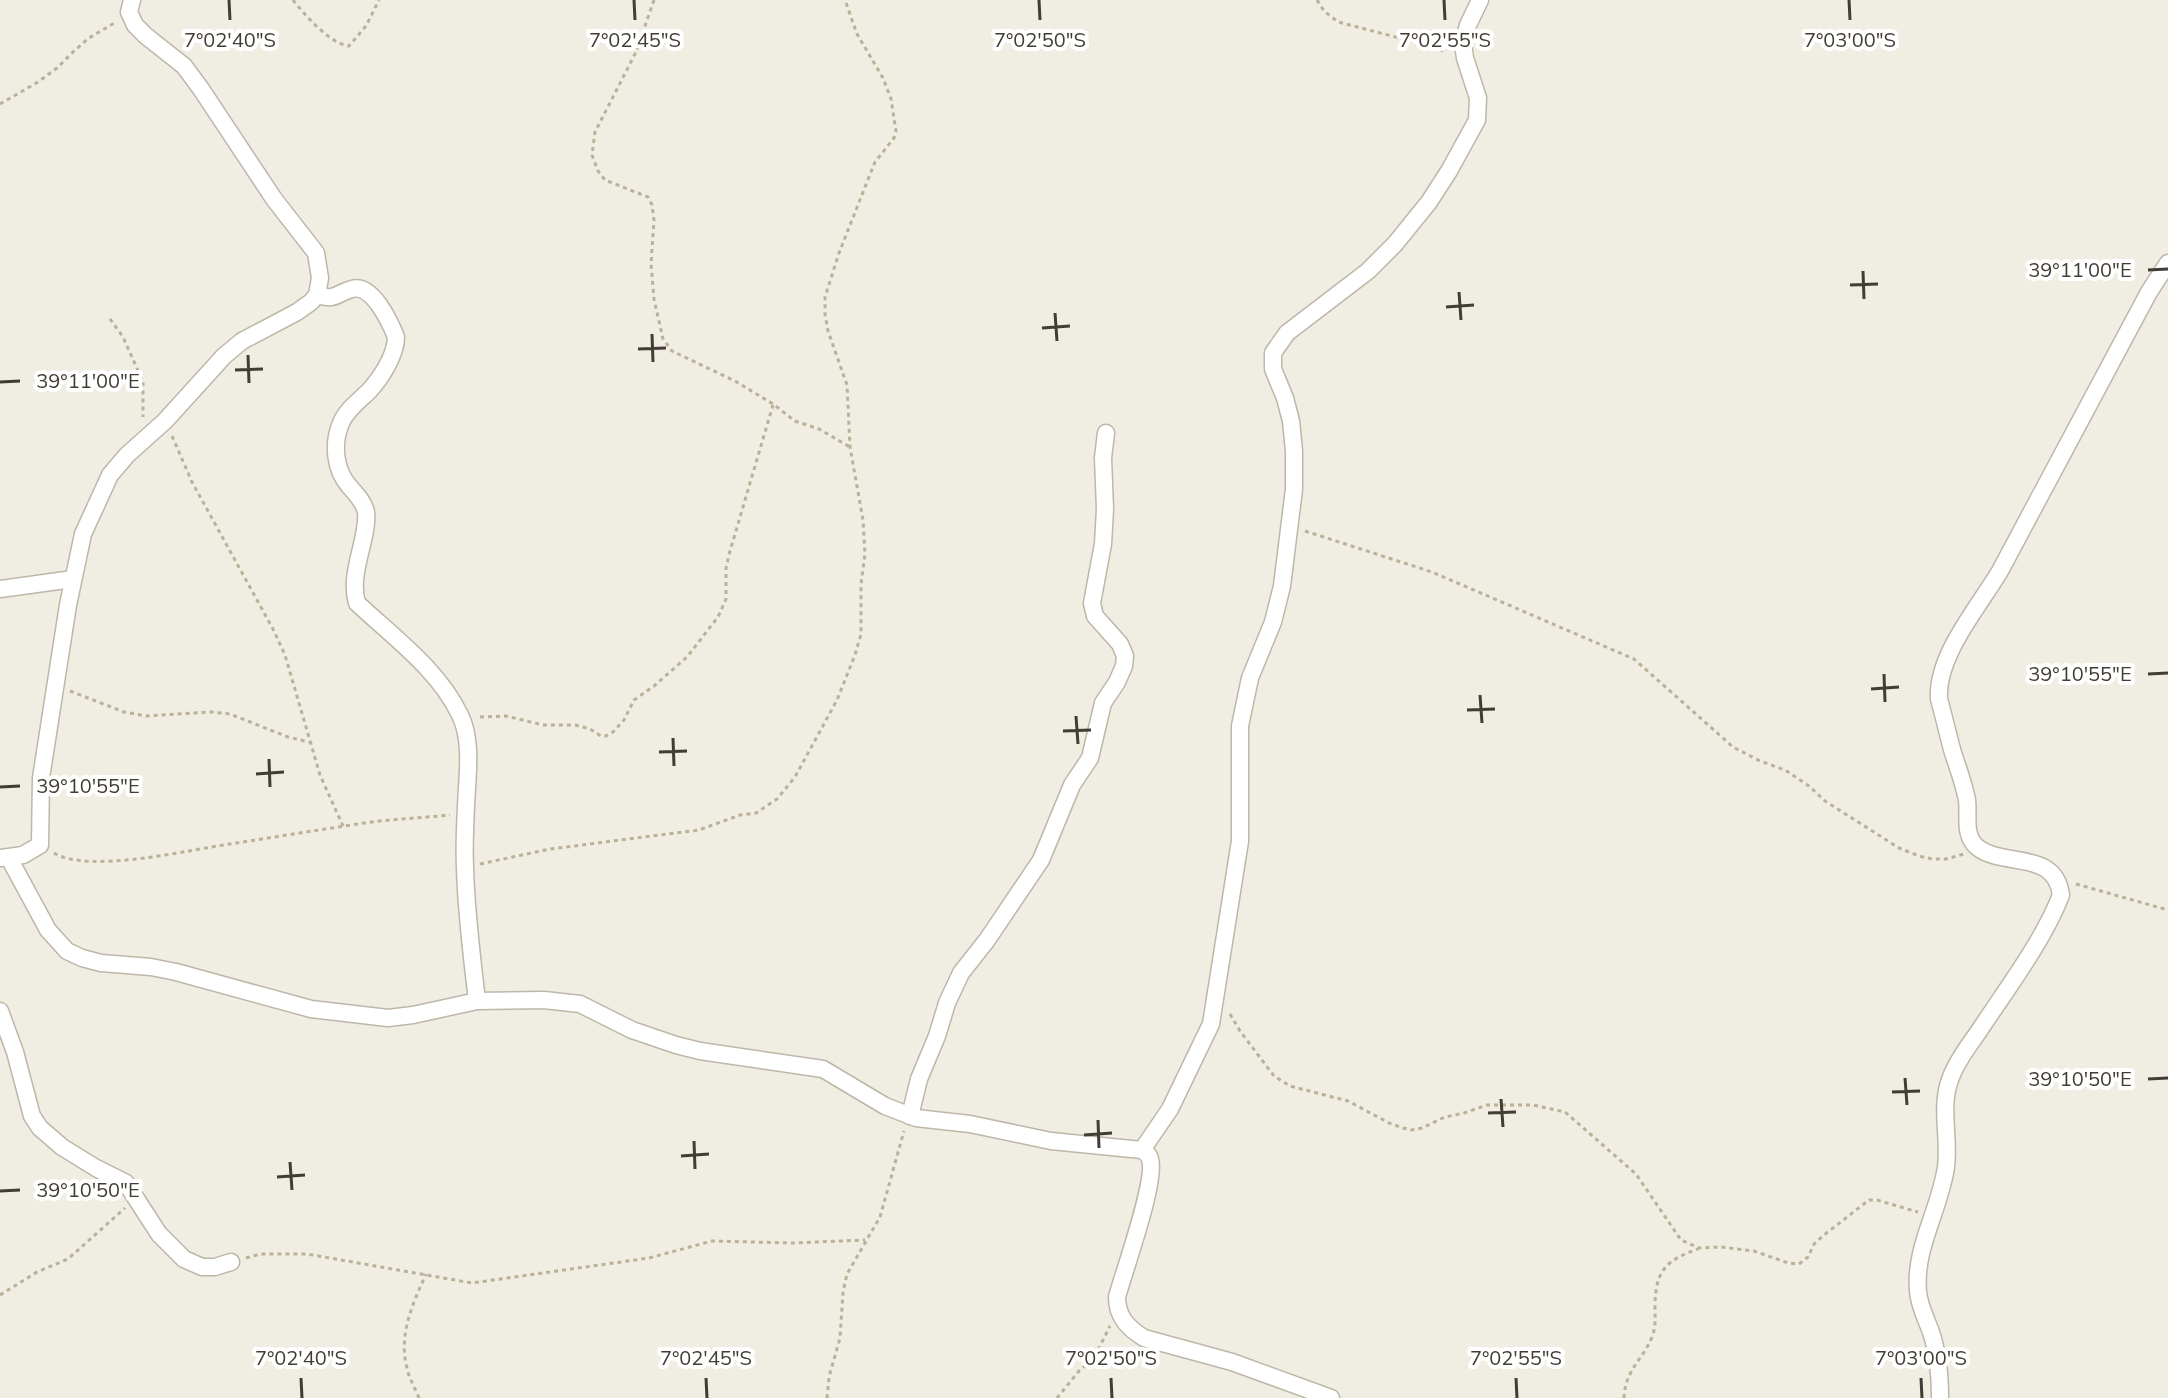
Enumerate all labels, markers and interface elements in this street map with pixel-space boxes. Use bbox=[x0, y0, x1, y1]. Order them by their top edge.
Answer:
text: 7°02'40"S bbox=[184, 27, 276, 52]
text: 7°02'45"S bbox=[589, 27, 681, 52]
text: 7°02'50"S bbox=[994, 27, 1086, 52]
text: 7°02'55"S bbox=[1399, 27, 1491, 52]
text: 7°03'00"S bbox=[1804, 27, 1896, 52]
text: 39°11'00"E bbox=[2028, 257, 2132, 282]
text: 39°11'00"E bbox=[36, 368, 140, 393]
text: 39°10'55"E bbox=[2028, 661, 2132, 686]
text: 39°10'55"E bbox=[36, 773, 140, 798]
text: 39°10'50"E bbox=[2028, 1066, 2132, 1091]
text: 39°10'50"E bbox=[36, 1177, 140, 1202]
text: 7°02'40"S bbox=[255, 1345, 347, 1370]
text: 7°02'45"S bbox=[660, 1345, 752, 1370]
text: 7°02'50"S bbox=[1065, 1345, 1157, 1370]
text: 7°02'55"S bbox=[1470, 1345, 1562, 1370]
text: 7°03'00"S bbox=[1875, 1345, 1967, 1370]

